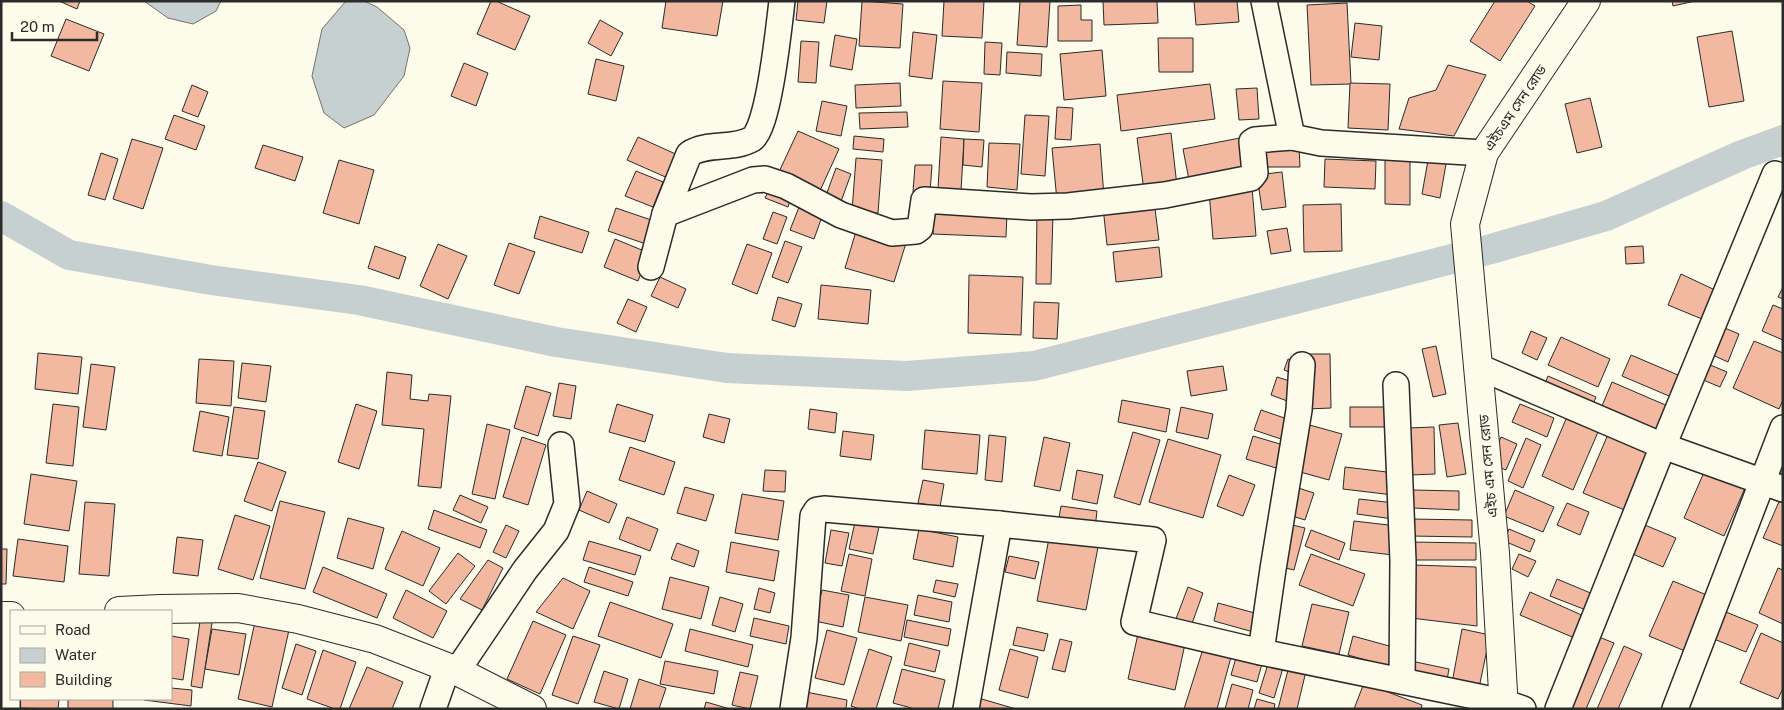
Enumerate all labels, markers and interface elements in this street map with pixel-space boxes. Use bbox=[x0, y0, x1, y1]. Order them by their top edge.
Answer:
scale bar bbox=[12, 10, 98, 42]
text: 20 m bbox=[20, 18, 55, 35]
street label: এইচএম সেন রোড bbox=[1480, 61, 1550, 154]
street label: এইচ এম সেন রোড bbox=[1475, 413, 1500, 518]
legend bbox=[10, 610, 172, 700]
text: Road bbox=[55, 621, 91, 638]
text: Water bbox=[55, 646, 97, 663]
text: Building bbox=[55, 671, 113, 688]

